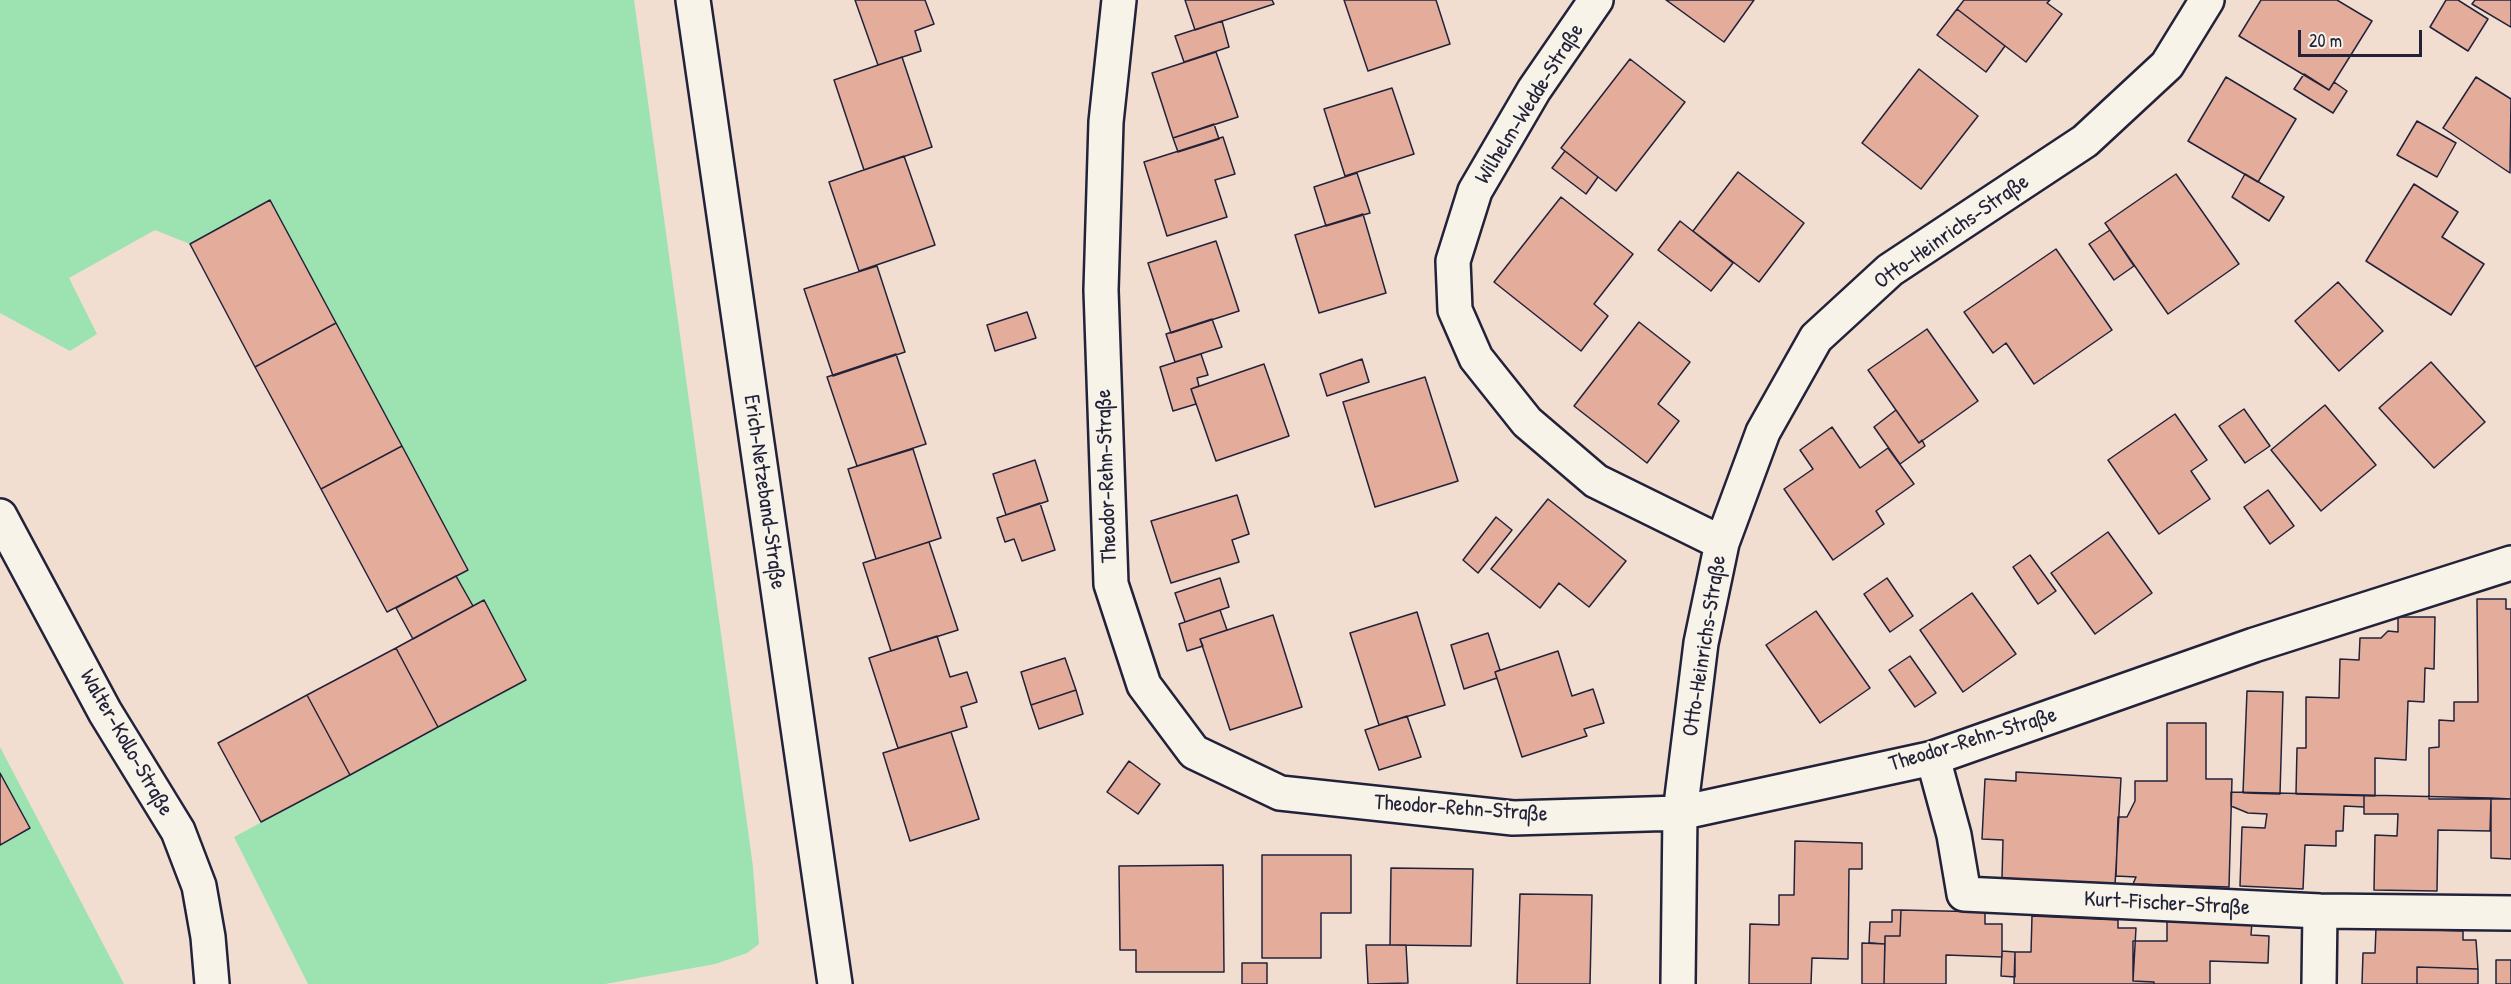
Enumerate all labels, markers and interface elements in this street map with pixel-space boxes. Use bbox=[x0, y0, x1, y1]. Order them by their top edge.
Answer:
scale bar bbox=[2301, 18, 2426, 56]
street label: Wilhelm-Wedde-Straße bbox=[1470, 19, 1590, 189]
text: 20 m bbox=[2309, 28, 2342, 53]
street label: Otto-Heinrichs-Straße bbox=[1870, 169, 2034, 295]
street label: Theodor-Rehn-Straße bbox=[1091, 389, 1123, 563]
street label: Erich-Netzeband-Straße bbox=[737, 393, 791, 591]
street label: Otto-Heinrichs-Straße bbox=[1678, 554, 1732, 738]
street label: Walter-Kollo-Straße bbox=[73, 665, 179, 821]
street label: Theodor-Rehn-Straße bbox=[1886, 702, 2060, 778]
street label: Theodor-Rehn-Straße bbox=[1373, 790, 1549, 828]
street label: Kurt-Fischer-Straße bbox=[2083, 886, 2251, 922]

